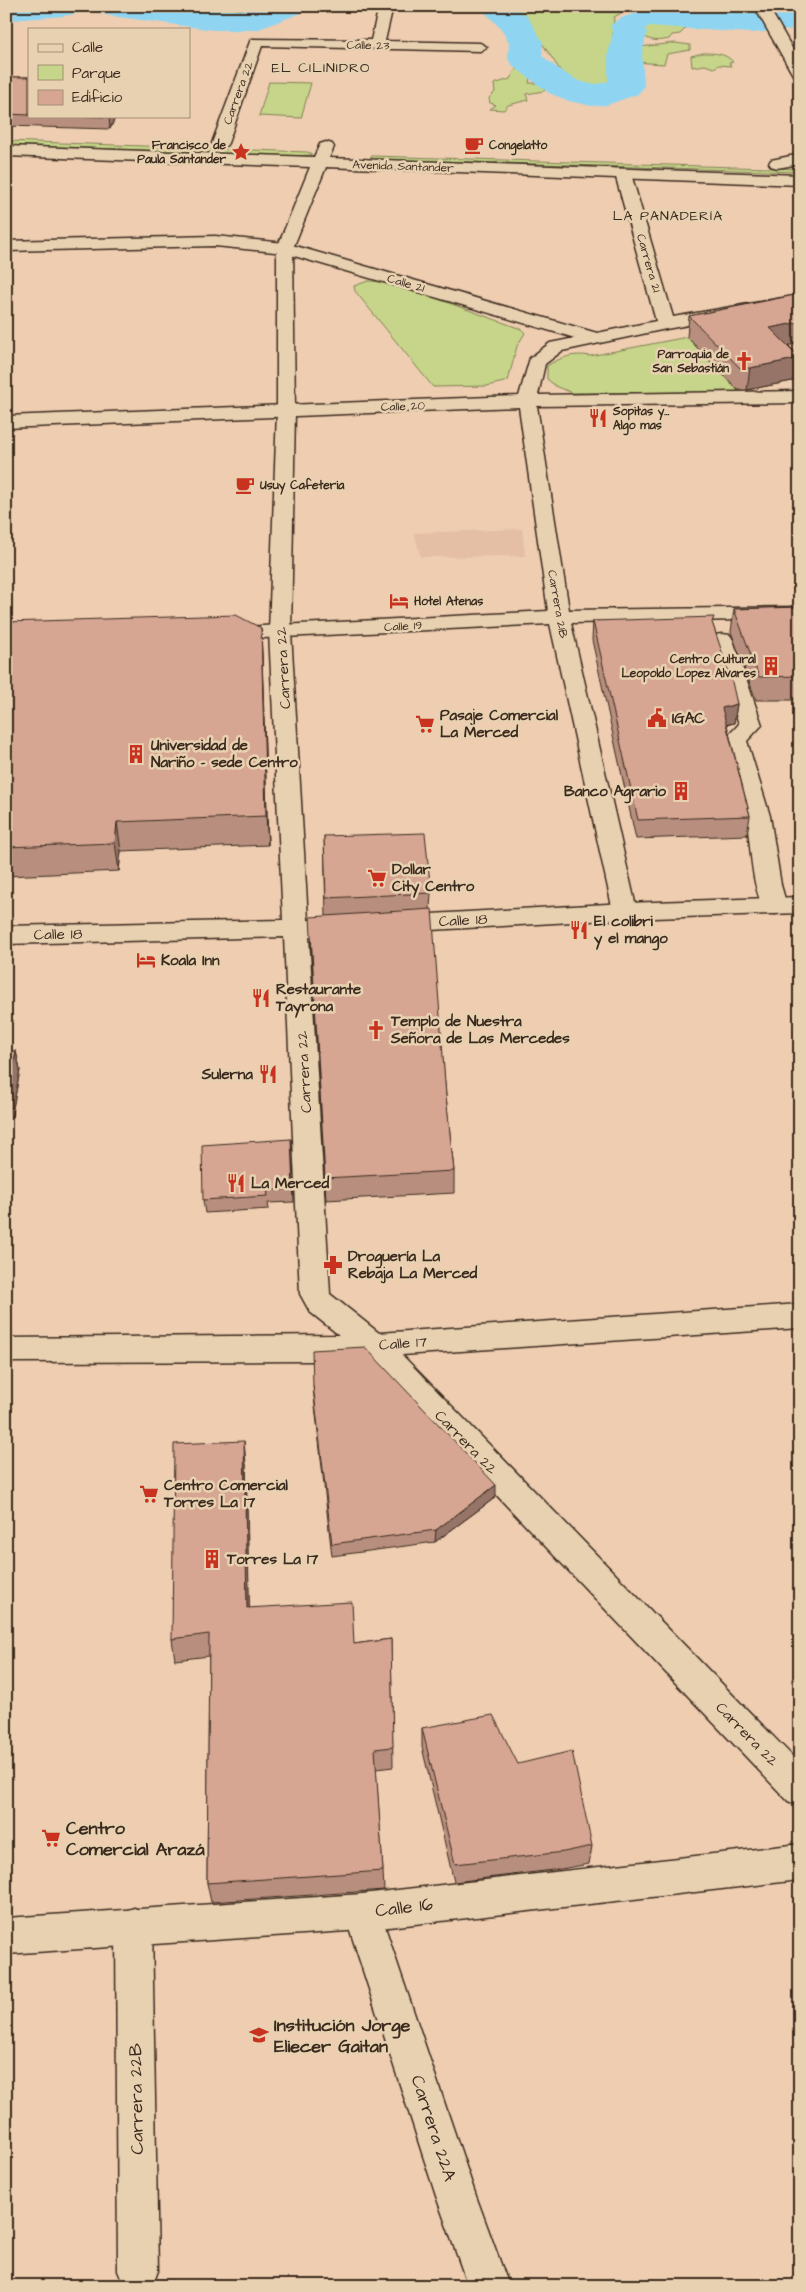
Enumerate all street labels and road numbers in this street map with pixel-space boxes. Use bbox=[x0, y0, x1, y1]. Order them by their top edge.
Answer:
street label: Calle 23 bbox=[347, 37, 389, 54]
street label: Carrera 22 bbox=[219, 59, 258, 127]
street label: Avenida Santander bbox=[352, 156, 454, 177]
street label: Carrera 21 bbox=[632, 232, 665, 295]
street label: Calle 21 bbox=[385, 270, 427, 297]
street label: Calle 20 bbox=[381, 397, 426, 416]
street label: Carrera 21B bbox=[543, 569, 572, 640]
street label: Calle 19 bbox=[384, 617, 423, 636]
street label: Carrera 22 bbox=[271, 626, 296, 709]
street label: Calle 18 bbox=[438, 909, 488, 932]
street label: Calle 18 bbox=[33, 924, 83, 945]
street label: Carrera 22 bbox=[292, 1030, 317, 1113]
street label: Calle 17 bbox=[378, 1331, 428, 1356]
street label: Carrera 22 bbox=[430, 1406, 502, 1479]
street label: Carrera 22 bbox=[711, 1698, 783, 1771]
street label: Calle 16 bbox=[374, 1892, 434, 1923]
street label: Carrera 22B bbox=[123, 2043, 150, 2155]
street label: Carrera 22A bbox=[405, 2072, 463, 2185]

